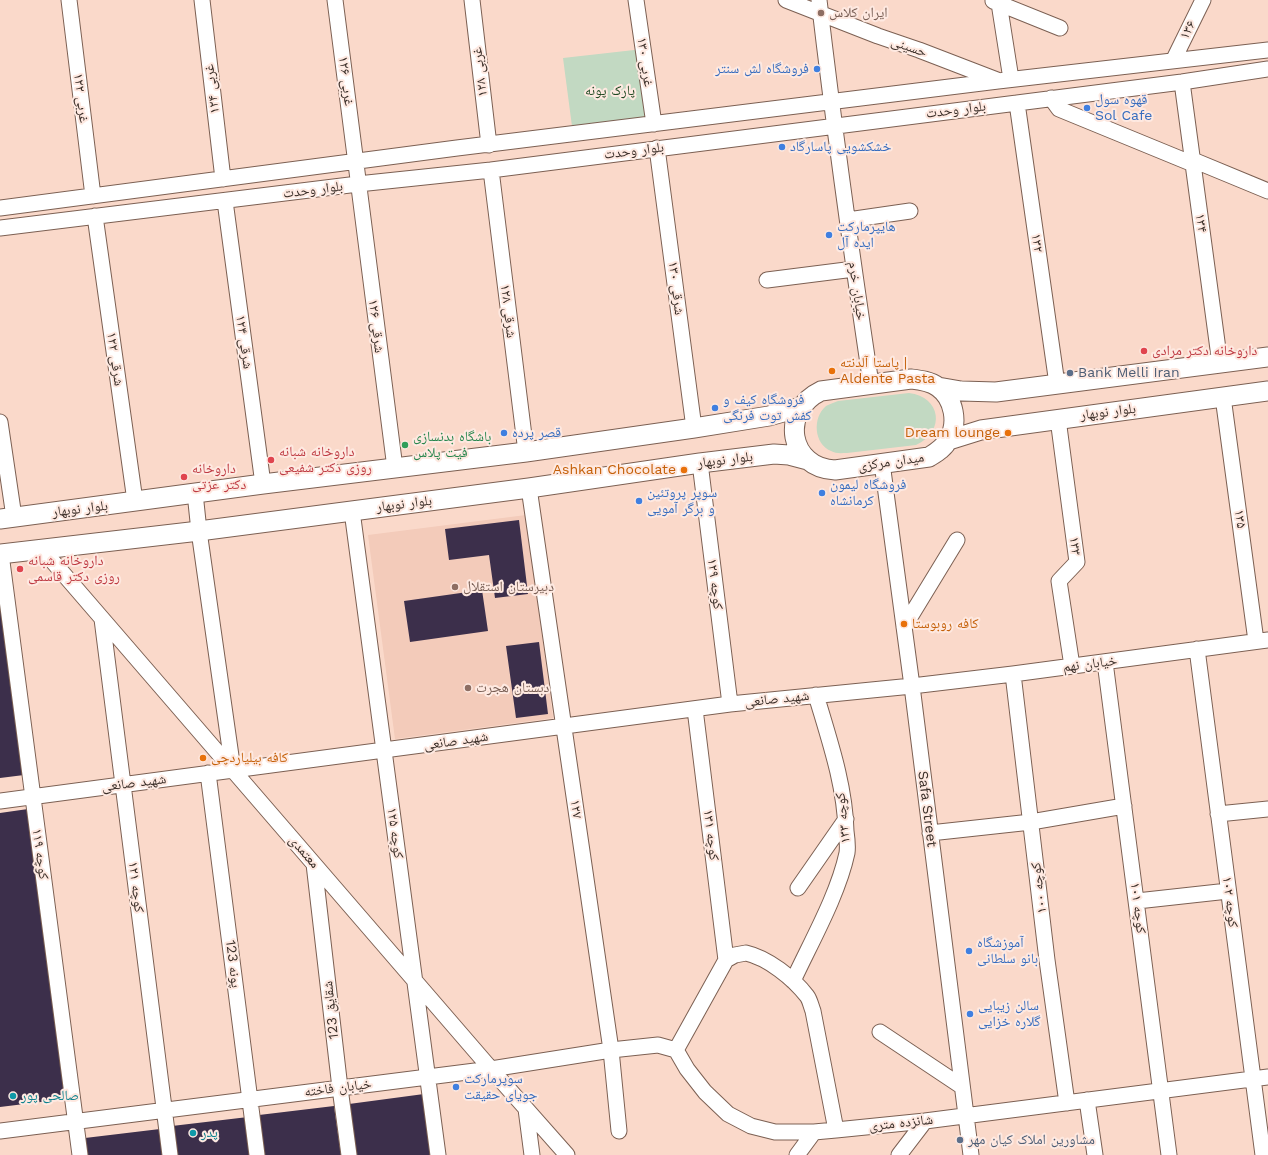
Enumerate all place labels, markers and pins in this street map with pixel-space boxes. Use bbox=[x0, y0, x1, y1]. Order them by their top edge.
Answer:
place label: ایران کلاس bbox=[829, 5, 888, 21]
marker: ایران کلاس bbox=[816, 8, 826, 18]
place label: فروشگاه لش سنتر bbox=[715, 61, 809, 77]
marker: فروشگاه لش سنتر bbox=[812, 64, 822, 74]
place label: قهوه سول Sol Cafe bbox=[1095, 92, 1152, 124]
marker: قهوه سول Sol Cafe bbox=[1082, 103, 1092, 113]
place label: خشکشویی پاسارگاد bbox=[790, 139, 891, 155]
marker: خشکشویی پاسارگاد bbox=[777, 142, 787, 152]
place label: هایپرمارکت ایده آل bbox=[837, 219, 896, 252]
marker: هایپرمارکت ایده آل bbox=[824, 230, 834, 240]
place label: داروخانه دکتر مرادی bbox=[1152, 343, 1257, 359]
marker: داروخانه دکتر مرادی bbox=[1139, 346, 1149, 356]
place label: پاستا آلدنته | Aldente Pasta bbox=[840, 355, 935, 388]
place label: Bank Melli Iran bbox=[1078, 365, 1180, 381]
marker: پاستا آلدنته | Aldente Pasta bbox=[827, 366, 837, 376]
marker: Bank Melli Iran bbox=[1065, 368, 1075, 378]
place label: فروشگاه کیف و کفش توت فرنگی bbox=[723, 392, 812, 424]
marker: فروشگاه کیف و کفش توت فرنگی bbox=[710, 403, 720, 413]
place label: قصر پرده bbox=[512, 425, 561, 441]
place label: Dream lounge bbox=[905, 425, 1000, 441]
marker: قصر پرده bbox=[499, 428, 509, 438]
marker: Dream lounge bbox=[1003, 428, 1013, 438]
place label: باشگاه بدنسازی فیت پلاس bbox=[413, 429, 491, 462]
marker: باشگاه بدنسازی فیت پلاس bbox=[400, 440, 410, 450]
place label: داروخانه شبانه روزی دکتر شفیعی bbox=[279, 444, 372, 476]
marker: داروخانه شبانه روزی دکتر شفیعی bbox=[266, 455, 276, 465]
place label: داروخانه دکتر عزتی bbox=[192, 461, 246, 494]
place label: Ashkan Chocolate bbox=[553, 462, 676, 478]
marker: Ashkan Chocolate bbox=[679, 465, 689, 475]
marker: داروخانه دکتر عزتی bbox=[179, 472, 189, 482]
place label: فروشگاه لیمون کرمانشاه bbox=[830, 477, 906, 510]
place label: سوپر پروتئین و برگر آمویی bbox=[647, 485, 717, 518]
marker: فروشگاه لیمون کرمانشاه bbox=[817, 488, 827, 498]
marker: سوپر پروتئین و برگر آمویی bbox=[634, 496, 644, 506]
place label: داروخانه شبانه روزی دکتر قاسمی bbox=[28, 553, 120, 586]
marker: داروخانه شبانه روزی دکتر قاسمی bbox=[15, 564, 25, 574]
place label: دبیرستان استقلال bbox=[463, 579, 554, 595]
marker: دبیرستان استقلال bbox=[450, 582, 460, 592]
place label: کافه روبوستا bbox=[912, 616, 978, 632]
marker: کافه روبوستا bbox=[899, 619, 909, 629]
place label: دبستان هجرت bbox=[476, 680, 549, 696]
marker: دبستان هجرت bbox=[463, 683, 473, 693]
place label: کافه بیلیاردچی bbox=[211, 750, 288, 766]
marker: کافه بیلیاردچی bbox=[198, 753, 208, 763]
place label: آموزشگاه بانو سلطانی bbox=[977, 935, 1038, 968]
marker: آموزشگاه بانو سلطانی bbox=[964, 946, 974, 956]
place label: سالن زیبایی گلاره خزایی bbox=[978, 998, 1041, 1030]
marker: سالن زیبایی گلاره خزایی bbox=[965, 1009, 975, 1019]
place label: سوپرمارکت جویای حقیقت bbox=[464, 1071, 537, 1104]
marker: سوپرمارکت جویای حقیقت bbox=[451, 1082, 461, 1092]
place label: صالحی پور bbox=[21, 1088, 79, 1104]
marker: صالحی پور bbox=[8, 1091, 18, 1101]
place label: پدر bbox=[201, 1125, 218, 1141]
marker: پدر bbox=[188, 1128, 198, 1138]
place label: مشاورین املاک کیان مهر bbox=[968, 1132, 1095, 1148]
marker: مشاورین املاک کیان مهر bbox=[955, 1135, 965, 1145]

